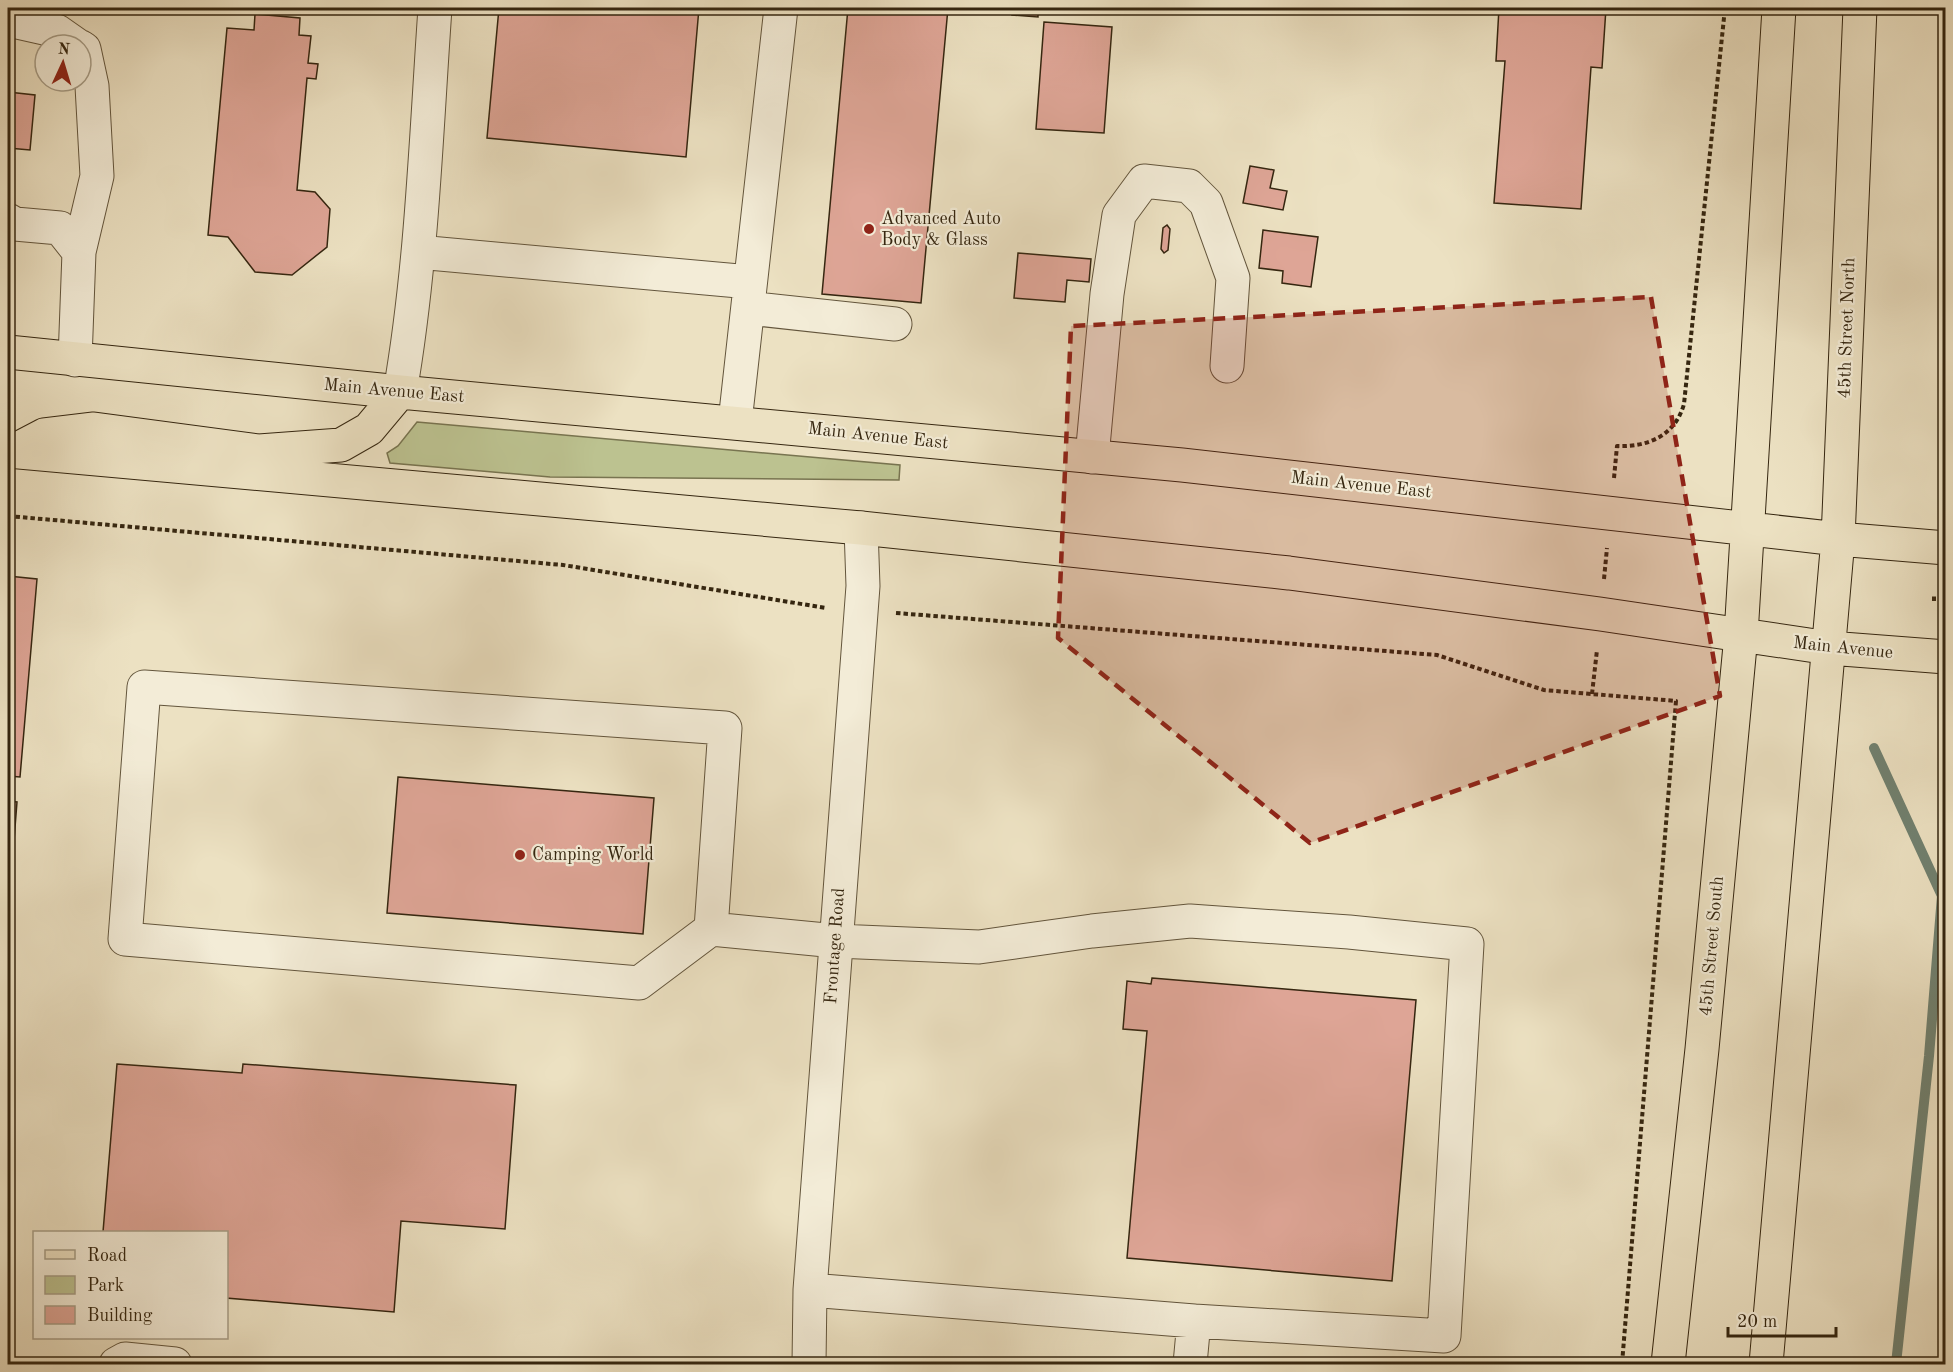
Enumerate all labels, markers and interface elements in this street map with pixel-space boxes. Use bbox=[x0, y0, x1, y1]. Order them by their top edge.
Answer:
north arrow bbox=[33, 33, 93, 93]
text: N bbox=[57, 42, 71, 58]
place label: Advanced Auto Body & Glass bbox=[881, 210, 1001, 249]
marker: Advanced Auto Body & Glass bbox=[862, 222, 876, 236]
street label: 45th Street North bbox=[1836, 257, 1858, 399]
street label: Main Avenue East bbox=[323, 376, 465, 406]
street label: Main Avenue East bbox=[807, 420, 949, 452]
street label: Main Avenue East bbox=[1290, 469, 1432, 501]
street label: Main Avenue bbox=[1792, 634, 1894, 662]
place label: Camping World bbox=[532, 846, 654, 864]
marker: Camping World bbox=[513, 848, 527, 862]
street label: 45th Street South bbox=[1697, 875, 1727, 1017]
street label: Frontage Road bbox=[822, 887, 848, 1005]
legend bbox=[33, 1231, 228, 1339]
text: Road bbox=[87, 1247, 127, 1265]
text: Park bbox=[87, 1277, 124, 1295]
scale bar bbox=[1728, 1300, 1836, 1338]
text: Building bbox=[87, 1307, 153, 1325]
text: 20 m bbox=[1737, 1313, 1777, 1331]

